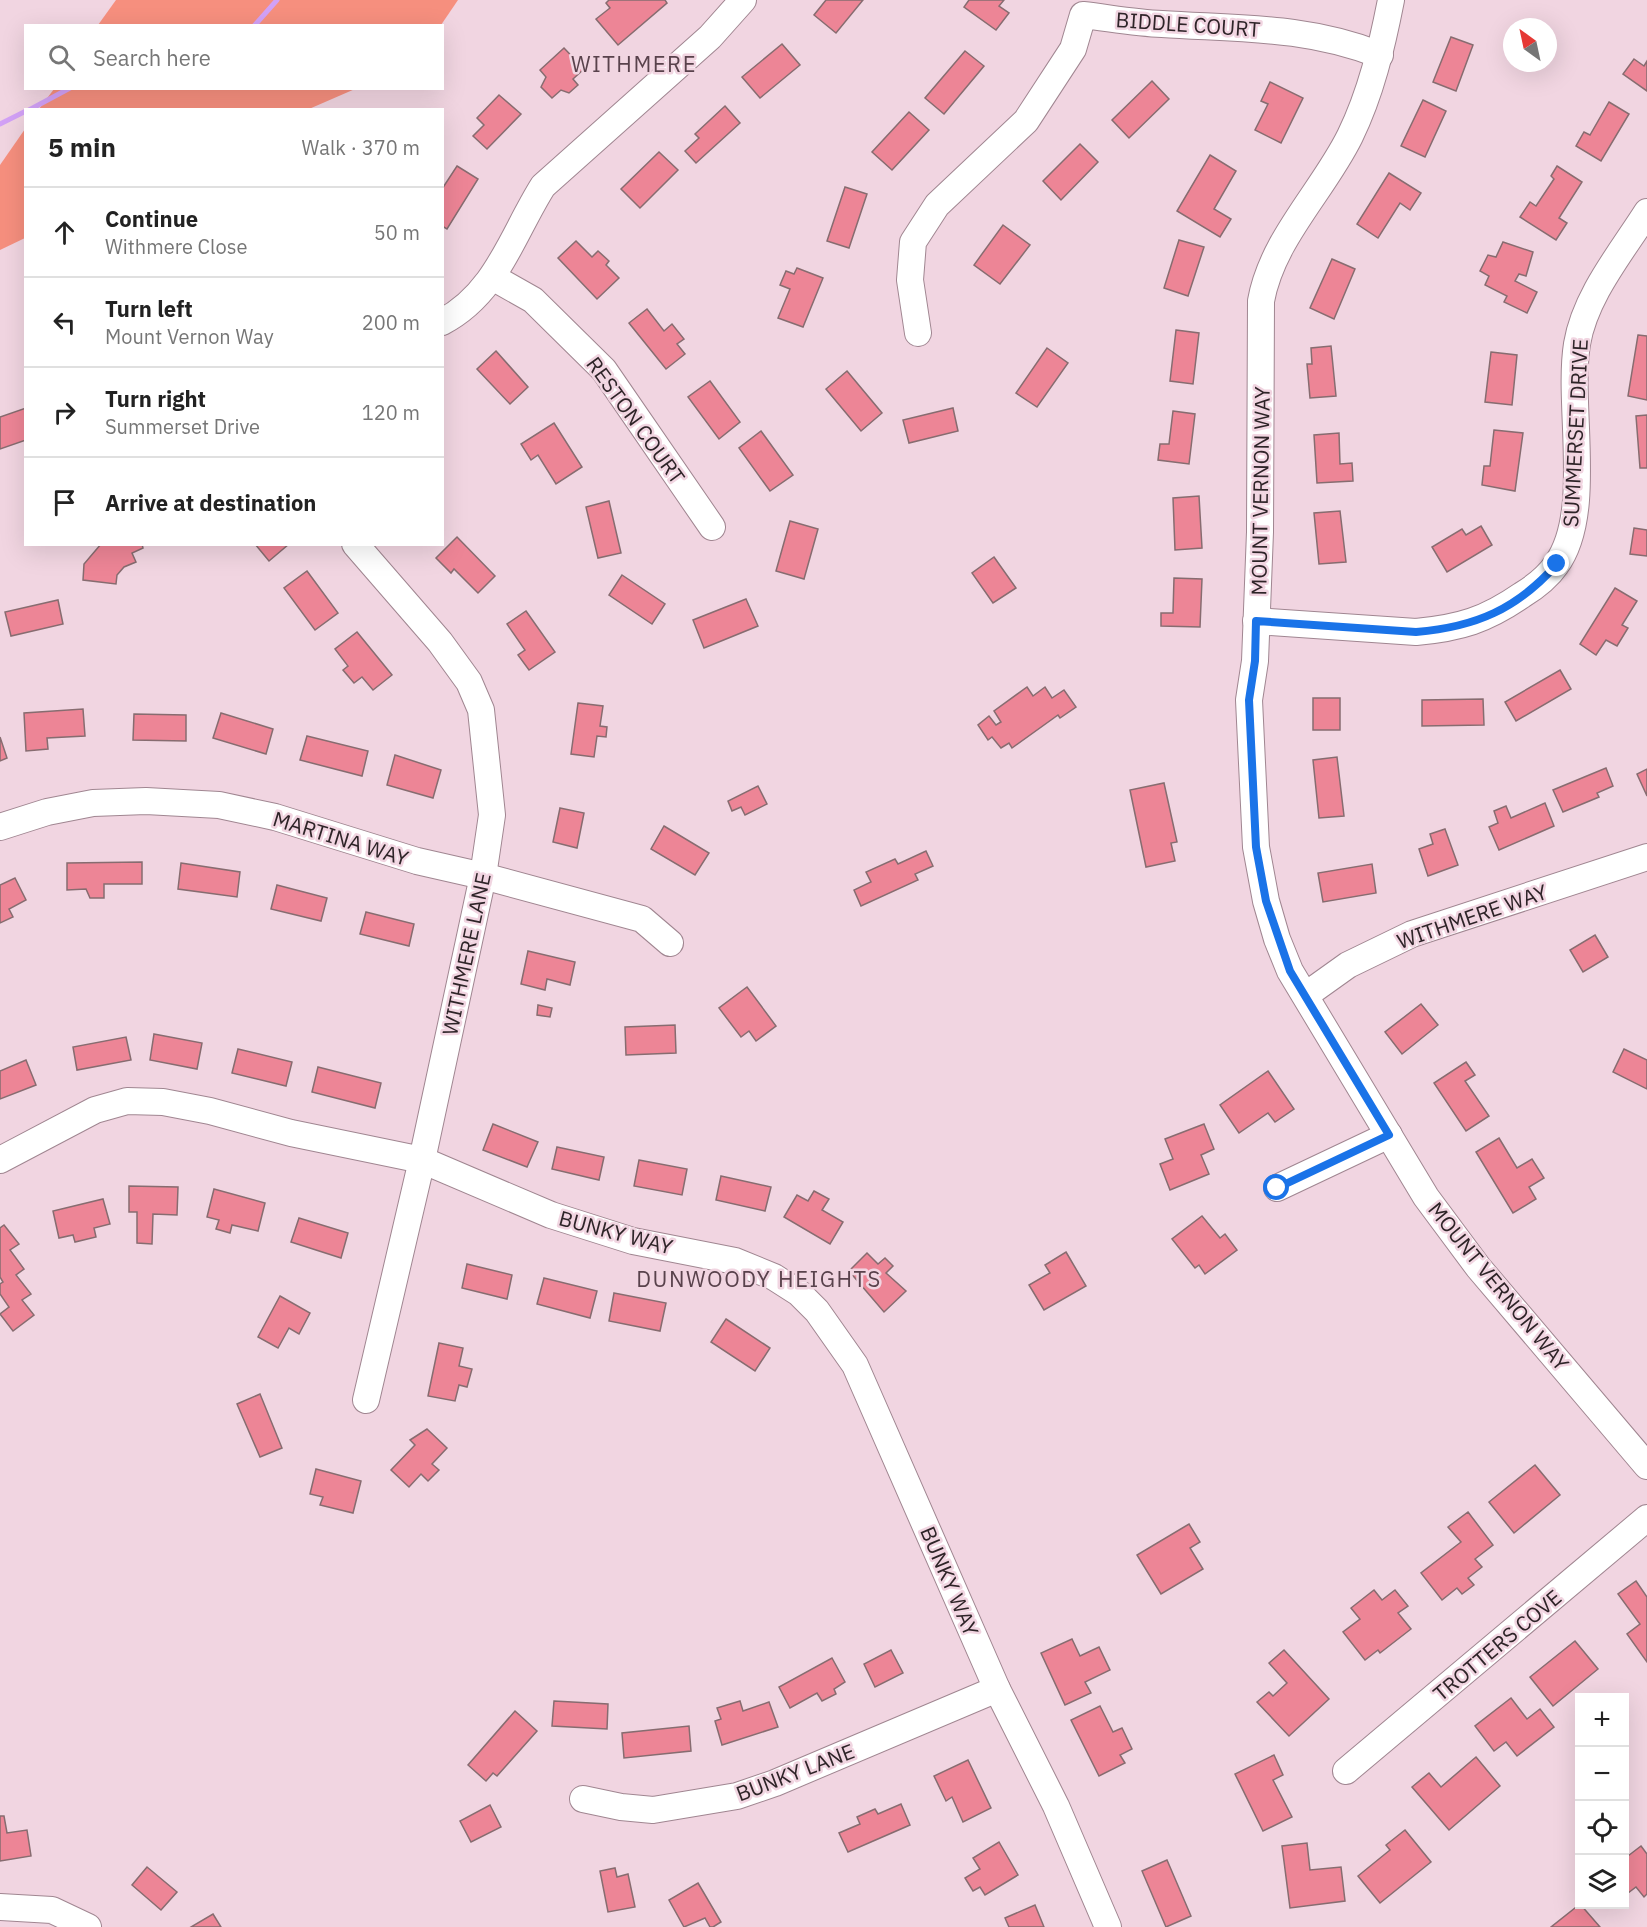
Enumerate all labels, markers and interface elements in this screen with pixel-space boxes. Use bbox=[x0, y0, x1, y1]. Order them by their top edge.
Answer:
street label: BIDDLE COURT bbox=[1115, 5, 1261, 43]
north arrow bbox=[1503, 18, 1557, 72]
search box bbox=[24, 24, 444, 90]
icon: search bbox=[45, 41, 78, 74]
text: Search here bbox=[93, 43, 211, 72]
district label: WITHMERE bbox=[571, 49, 697, 78]
text: 5 min bbox=[48, 130, 116, 164]
text: Walk · 370 m bbox=[302, 134, 420, 161]
text: Continue bbox=[105, 204, 198, 233]
icon: ahead bbox=[48, 216, 81, 249]
text: 50 m bbox=[374, 219, 420, 246]
text: Withmere Close bbox=[105, 233, 247, 260]
text: Turn left bbox=[105, 294, 193, 323]
icon: left bbox=[48, 306, 81, 339]
text: 200 m bbox=[362, 309, 420, 336]
text: Mount Vernon Way bbox=[105, 323, 274, 350]
street label: SUMMERSET DRIVE bbox=[1556, 338, 1594, 528]
street label: RESTON COURT bbox=[580, 351, 692, 489]
text: Turn right bbox=[105, 384, 206, 413]
street label: MOUNT VERNON WAY bbox=[1244, 386, 1276, 596]
icon: right bbox=[48, 396, 81, 429]
text: 120 m bbox=[362, 399, 420, 426]
text: Summerset Drive bbox=[105, 413, 260, 440]
icon: arrive bbox=[48, 486, 81, 519]
text: Arrive at destination bbox=[105, 488, 316, 517]
route end bbox=[1543, 550, 1569, 576]
street label: MARTINA WAY bbox=[270, 804, 413, 872]
street label: WITHMERE LANE bbox=[435, 870, 497, 1038]
street label: WITHMERE WAY bbox=[1393, 877, 1551, 955]
route start bbox=[1263, 1174, 1289, 1200]
street label: MOUNT VERNON WAY bbox=[1422, 1196, 1576, 1377]
street label: BUNKY WAY bbox=[556, 1203, 676, 1261]
district label: DUNWOODY HEIGHTS bbox=[636, 1264, 882, 1293]
street label: BUNKY WAY bbox=[914, 1522, 986, 1641]
street label: TROTTERS COVE bbox=[1427, 1583, 1567, 1707]
map controls bbox=[1575, 1693, 1629, 1909]
button: + bbox=[1575, 1693, 1629, 1747]
street label: BUNKY LANE bbox=[732, 1737, 858, 1807]
button: − bbox=[1575, 1747, 1629, 1801]
button: locate bbox=[1575, 1801, 1629, 1855]
button: layers bbox=[1575, 1855, 1629, 1909]

